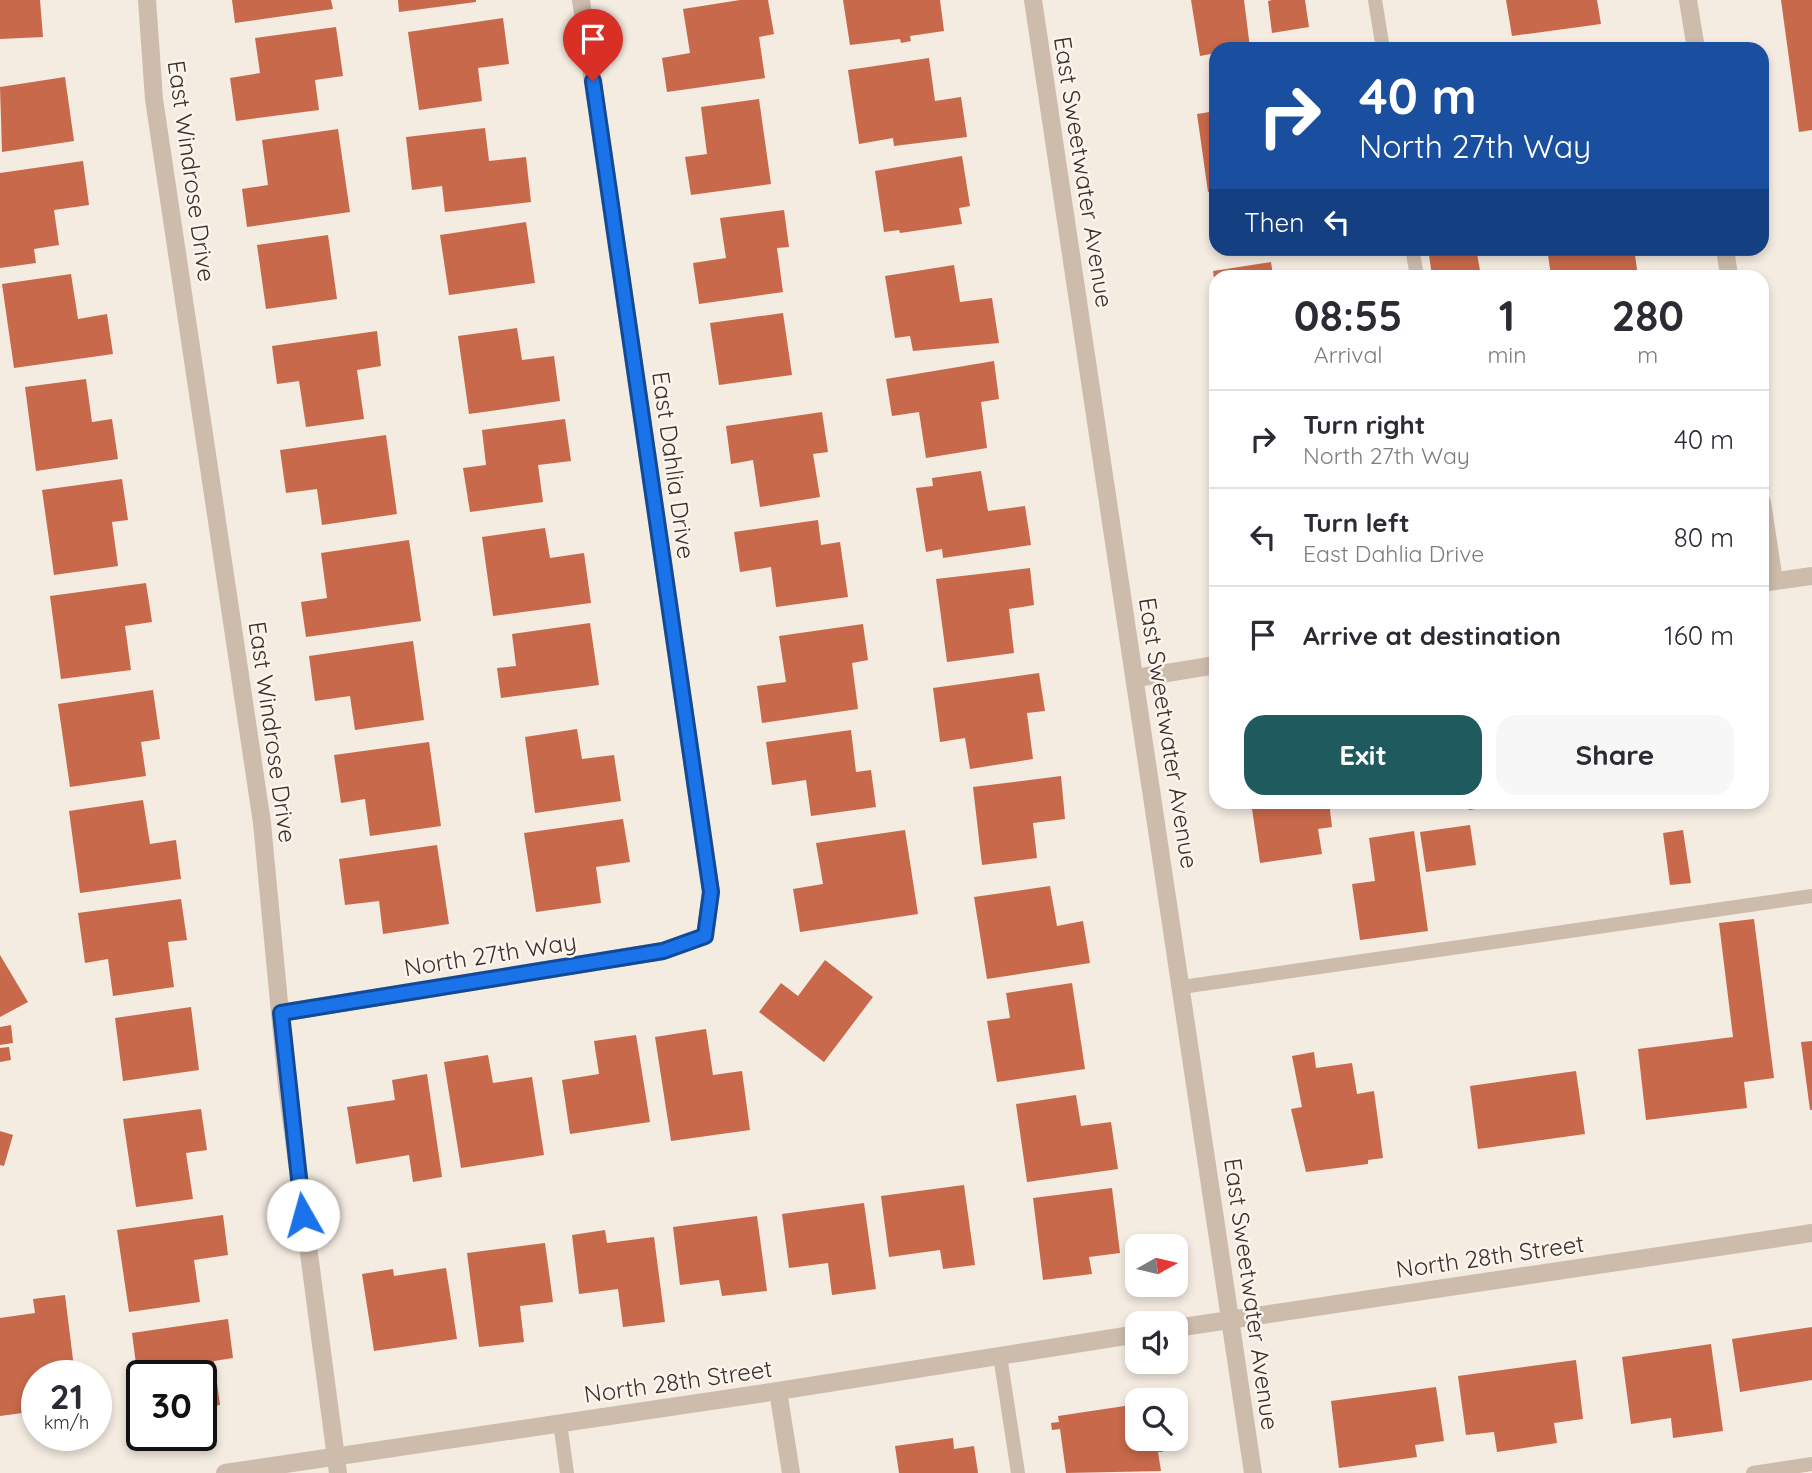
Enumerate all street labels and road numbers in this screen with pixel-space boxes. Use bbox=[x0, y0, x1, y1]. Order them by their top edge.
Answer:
street label: East Sweetwater Avenue bbox=[1048, 34, 1120, 310]
street label: East Windrose Drive bbox=[162, 58, 222, 284]
street label: East Dahlia Drive bbox=[646, 369, 702, 561]
street label: East Sweetwater Avenue bbox=[1133, 595, 1205, 871]
street label: East Windrose Drive bbox=[243, 619, 303, 845]
street label: North 27th Way bbox=[402, 926, 578, 982]
street label: East Sweetwater Avenue bbox=[1218, 1156, 1286, 1432]
street label: North 28th Street bbox=[1394, 1228, 1586, 1284]
street label: North 28th Street bbox=[582, 1353, 774, 1409]

